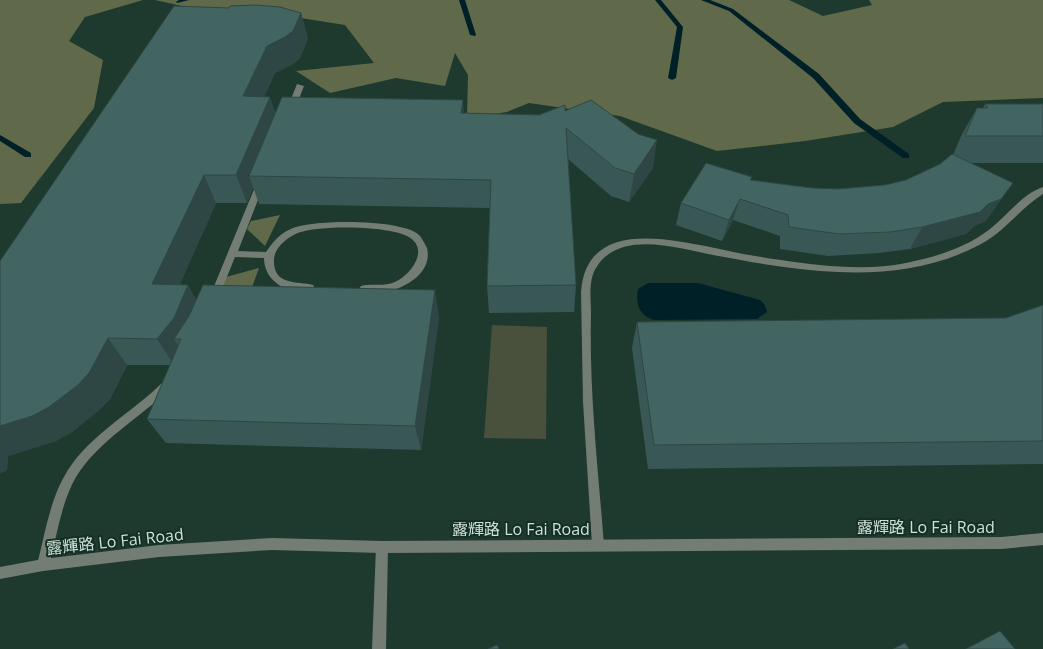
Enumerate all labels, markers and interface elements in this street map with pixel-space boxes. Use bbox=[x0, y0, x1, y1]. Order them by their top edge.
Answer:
street label: 露輝路 Lo Fai Road bbox=[857, 516, 995, 538]
street label: 露輝路 Lo Fai Road bbox=[452, 518, 590, 540]
street label: 露輝路 Lo Fai Road bbox=[45, 523, 185, 559]

